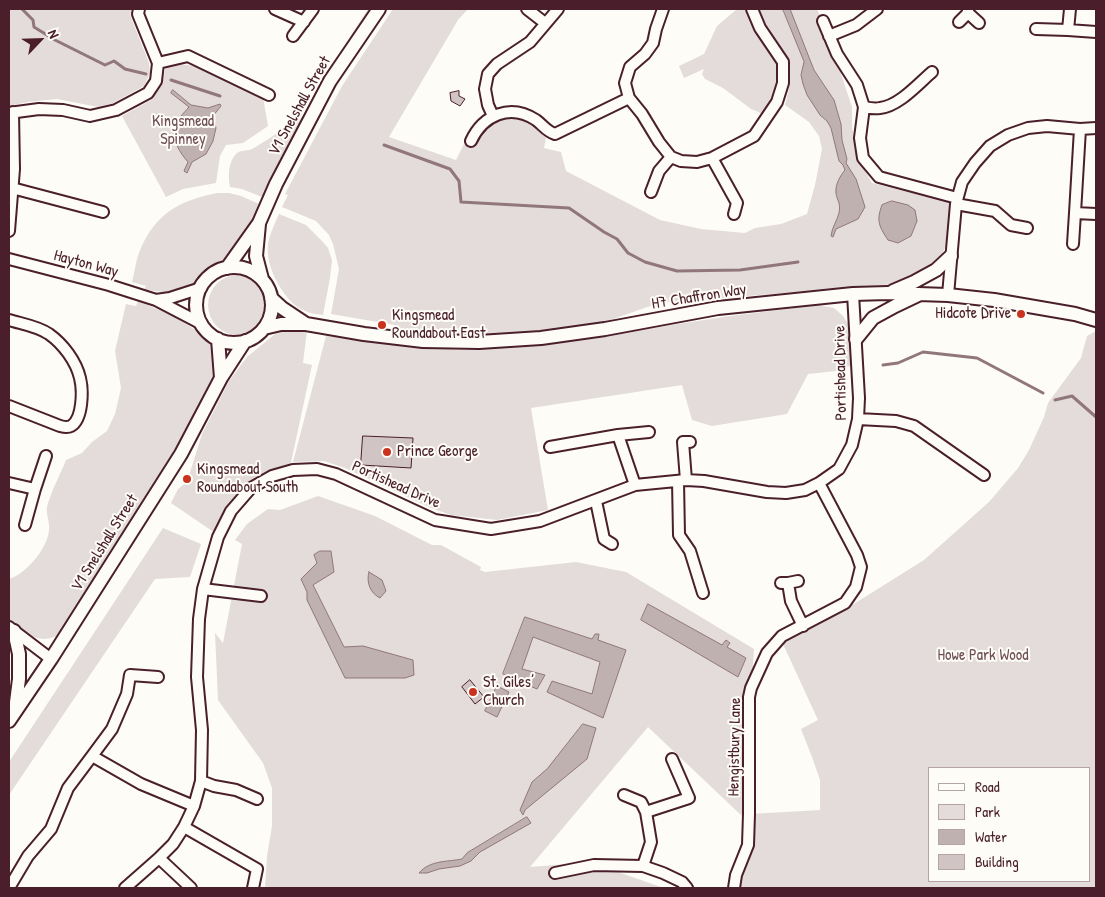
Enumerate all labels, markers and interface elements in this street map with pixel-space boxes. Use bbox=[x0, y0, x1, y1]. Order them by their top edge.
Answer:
north arrow bbox=[15, 15, 65, 65]
text: N bbox=[44, 26, 64, 41]
street label: V1 Snelshall Street bbox=[265, 53, 335, 159]
park label: Kingsmead Spinney bbox=[152, 112, 214, 150]
street label: Hayton Way bbox=[52, 246, 120, 282]
street label: H7 Chaffron Way bbox=[650, 280, 748, 314]
place label: Hidcote Drive bbox=[935, 304, 1011, 324]
place label: Kingsmead Roundabout East bbox=[392, 306, 485, 344]
marker: Hidcote Drive bbox=[1015, 308, 1027, 320]
marker: Kingsmead Roundabout East bbox=[376, 319, 388, 331]
street label: Portishead Drive bbox=[831, 325, 851, 421]
place label: Prince George bbox=[397, 442, 478, 462]
marker: Prince George bbox=[381, 446, 393, 458]
street label: Portishead Drive bbox=[349, 457, 443, 513]
place label: Kingsmead Roundabout South bbox=[197, 460, 298, 498]
marker: Kingsmead Roundabout South bbox=[181, 473, 193, 485]
street label: V1 Snelshall Street bbox=[68, 491, 142, 595]
park label: Howe Park Wood bbox=[938, 646, 1028, 666]
place label: St. Giles’ Church bbox=[483, 673, 535, 711]
marker: St. Giles’ Church bbox=[467, 686, 479, 698]
street label: Hengistbury Lane bbox=[725, 697, 745, 797]
legend bbox=[928, 767, 1090, 882]
text: Road bbox=[975, 776, 1000, 797]
text: Park bbox=[975, 801, 1000, 822]
text: Water bbox=[975, 826, 1007, 847]
text: Building bbox=[975, 851, 1019, 872]

